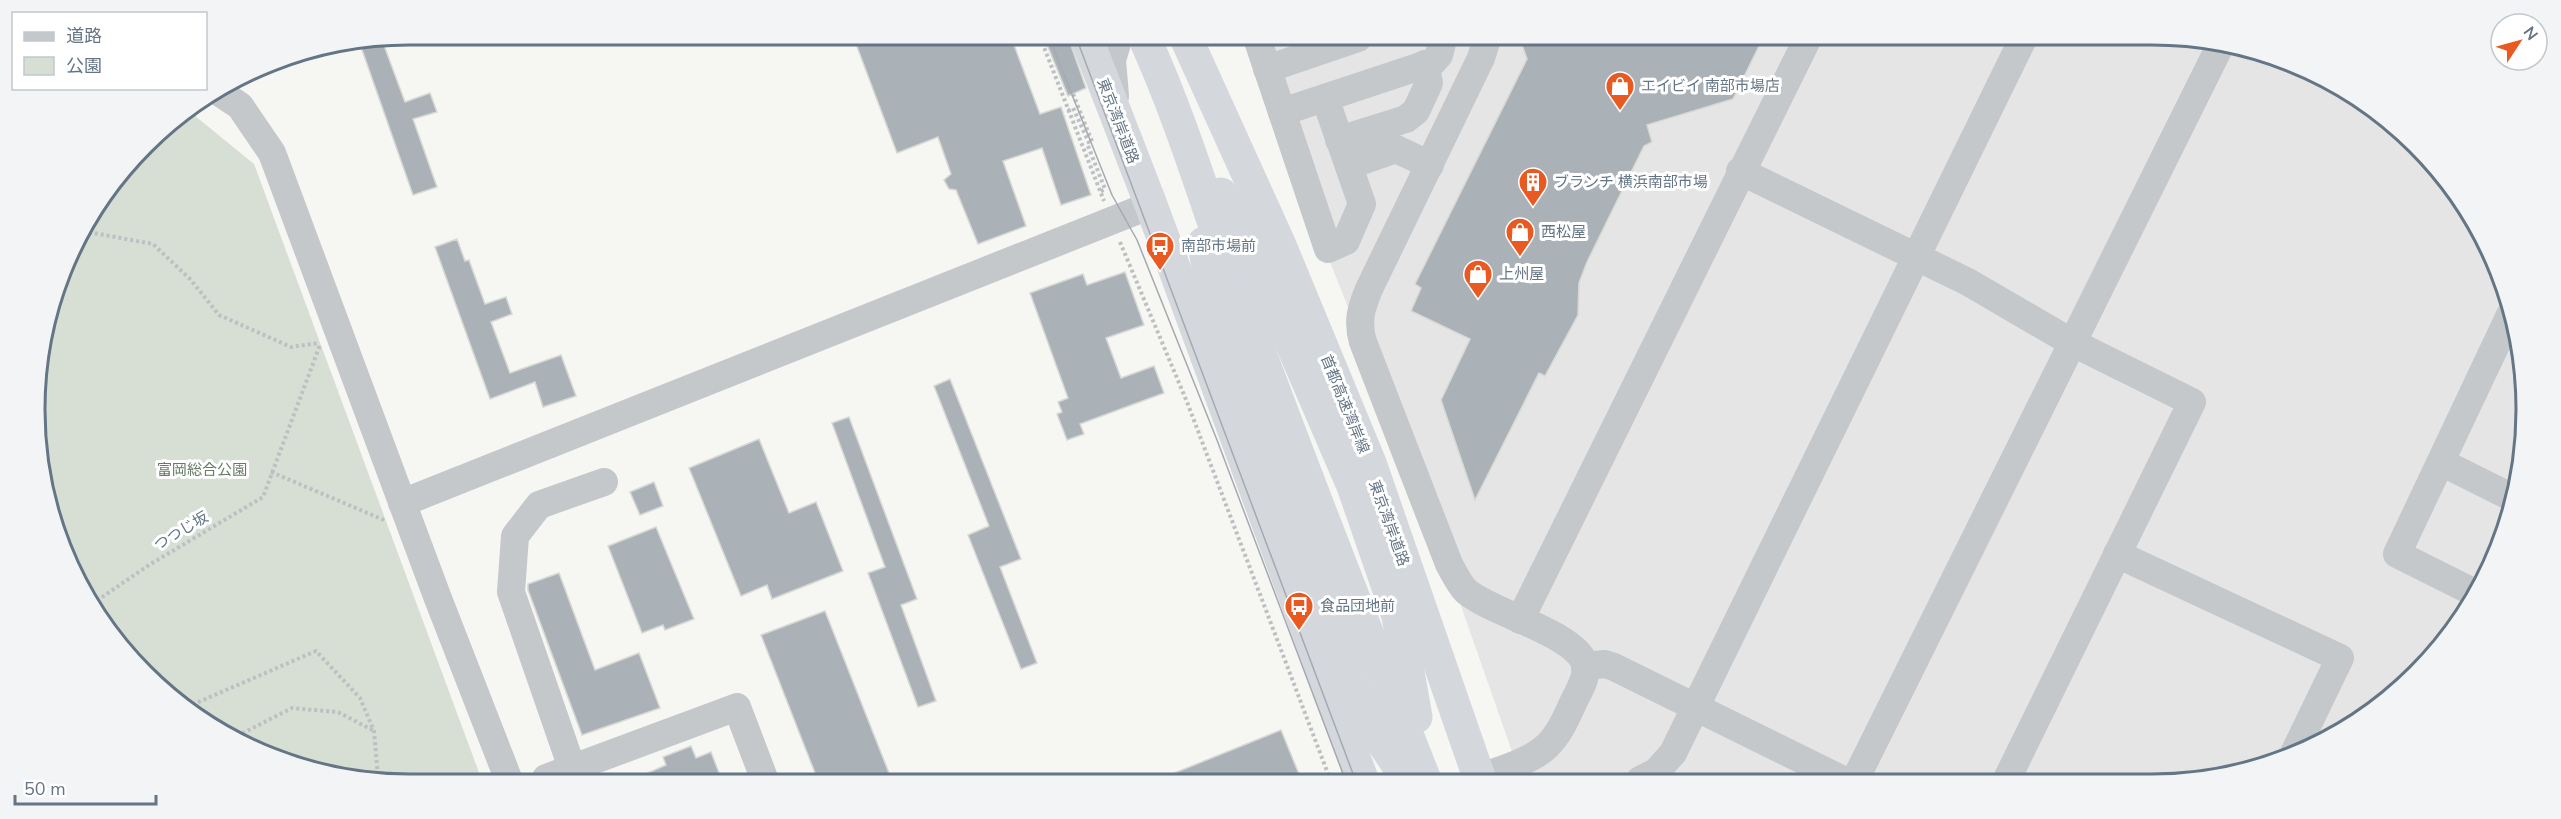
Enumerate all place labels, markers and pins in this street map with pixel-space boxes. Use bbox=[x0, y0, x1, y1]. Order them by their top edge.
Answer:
shop icon: エイビイ 南部市場店 bbox=[1604, 70, 1636, 112]
place label: エイビイ 南部市場店 bbox=[1641, 76, 1780, 96]
building icon: ブランチ 横浜南部市場 bbox=[1517, 166, 1549, 208]
place label: ブランチ 横浜南部市場 bbox=[1554, 172, 1708, 192]
shop icon: 西松屋 bbox=[1504, 216, 1536, 258]
place label: 西松屋 bbox=[1541, 222, 1586, 242]
bus stop icon: 南部市場前 bbox=[1144, 230, 1176, 272]
place label: 南部市場前 bbox=[1181, 236, 1256, 256]
shop icon: 上州屋 bbox=[1462, 258, 1494, 300]
place label: 上州屋 bbox=[1499, 264, 1544, 284]
bus stop icon: 食品団地前 bbox=[1283, 590, 1315, 632]
place label: 食品団地前 bbox=[1320, 596, 1395, 616]

